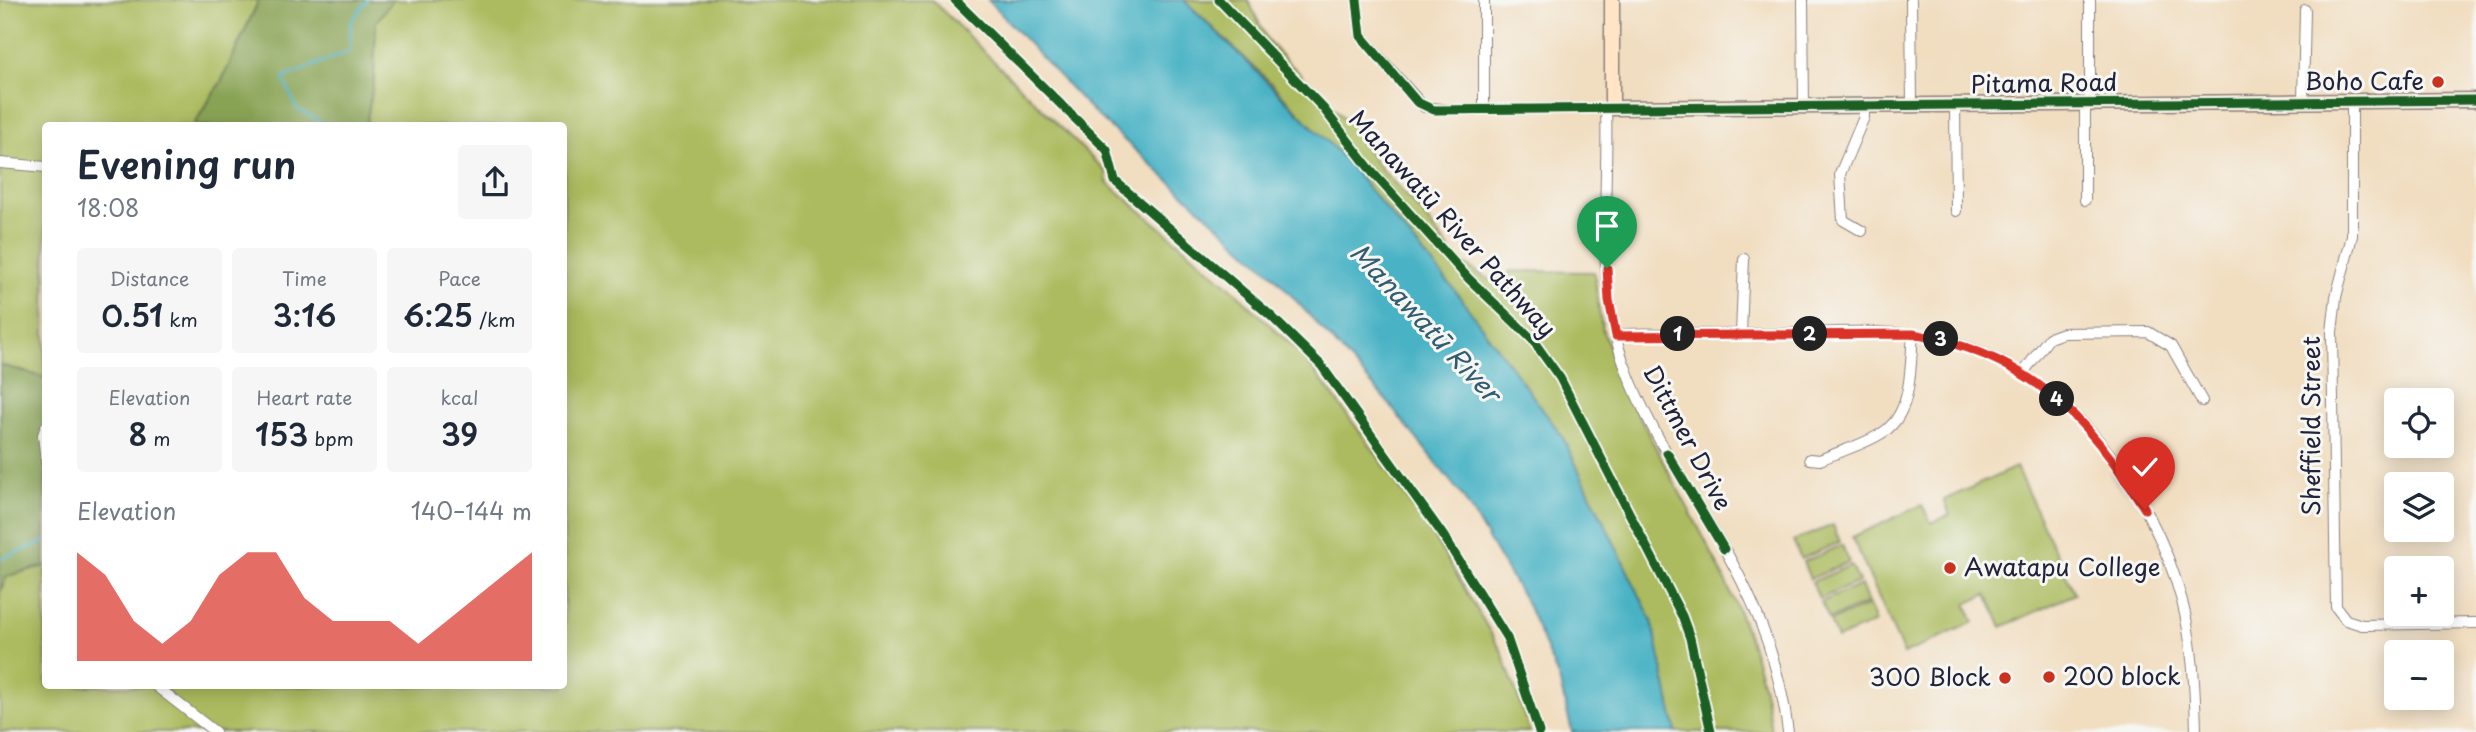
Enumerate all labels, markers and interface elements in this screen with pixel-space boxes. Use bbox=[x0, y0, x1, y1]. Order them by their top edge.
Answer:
place label: Boho Cafe bbox=[2305, 62, 2424, 98]
street label: Pitama Road bbox=[1970, 63, 2118, 101]
marker: Boho Cafe bbox=[2430, 74, 2446, 90]
street label: Manawatū River Pathway bbox=[1342, 104, 1562, 344]
text: Evening run bbox=[77, 135, 296, 192]
button: share bbox=[458, 145, 532, 219]
text: 18:08 bbox=[77, 190, 139, 225]
pin bbox=[1577, 196, 1637, 268]
icon: arrive bbox=[1588, 207, 1626, 245]
water label: Manawatū River bbox=[1343, 237, 1507, 409]
text: Distance bbox=[110, 264, 189, 292]
text: Time bbox=[282, 264, 327, 292]
text: Pace bbox=[438, 264, 481, 292]
text: 0.51 bbox=[101, 292, 163, 337]
text: 3:16 bbox=[273, 292, 336, 337]
text: 6:25 bbox=[403, 292, 473, 337]
text: km bbox=[163, 305, 198, 333]
text: /km bbox=[473, 305, 516, 333]
pin: 1 bbox=[1660, 316, 1696, 352]
pin: 2 bbox=[1792, 316, 1828, 352]
text: 1 bbox=[1673, 319, 1682, 347]
text: 2 bbox=[1803, 319, 1816, 347]
pin: 3 bbox=[1924, 322, 1958, 356]
text: 3 bbox=[1934, 324, 1947, 352]
street label: Sheffield Street bbox=[2292, 336, 2328, 516]
street label: Dittmer Drive bbox=[1635, 358, 1742, 516]
pin: 4 bbox=[2039, 382, 2074, 416]
text: Elevation bbox=[109, 383, 190, 411]
text: Heart rate bbox=[257, 383, 352, 411]
text: kcal bbox=[441, 383, 478, 411]
text: 4 bbox=[2050, 384, 2063, 412]
map controls bbox=[2384, 388, 2454, 710]
button: locate bbox=[2384, 388, 2454, 458]
text: 8 bbox=[128, 411, 147, 456]
text: 153 bbox=[255, 411, 308, 456]
text: 39 bbox=[441, 411, 478, 456]
text: m bbox=[147, 424, 171, 452]
text: bpm bbox=[308, 424, 354, 452]
pin bbox=[2115, 437, 2175, 509]
icon: check bbox=[2126, 448, 2164, 486]
button: layers bbox=[2384, 472, 2454, 542]
text: Elevation bbox=[77, 493, 176, 528]
text: 140–144 m bbox=[411, 493, 532, 528]
place label: Awatapu College bbox=[1964, 548, 2160, 584]
button: + bbox=[2384, 556, 2454, 626]
marker: Awatapu College bbox=[1942, 560, 1958, 576]
button: − bbox=[2384, 640, 2454, 710]
place label: 200 block bbox=[2063, 657, 2181, 693]
place label: 300 Block bbox=[1869, 658, 1991, 694]
marker: 200 block bbox=[2041, 669, 2057, 685]
marker: 300 Block bbox=[1997, 670, 2013, 686]

